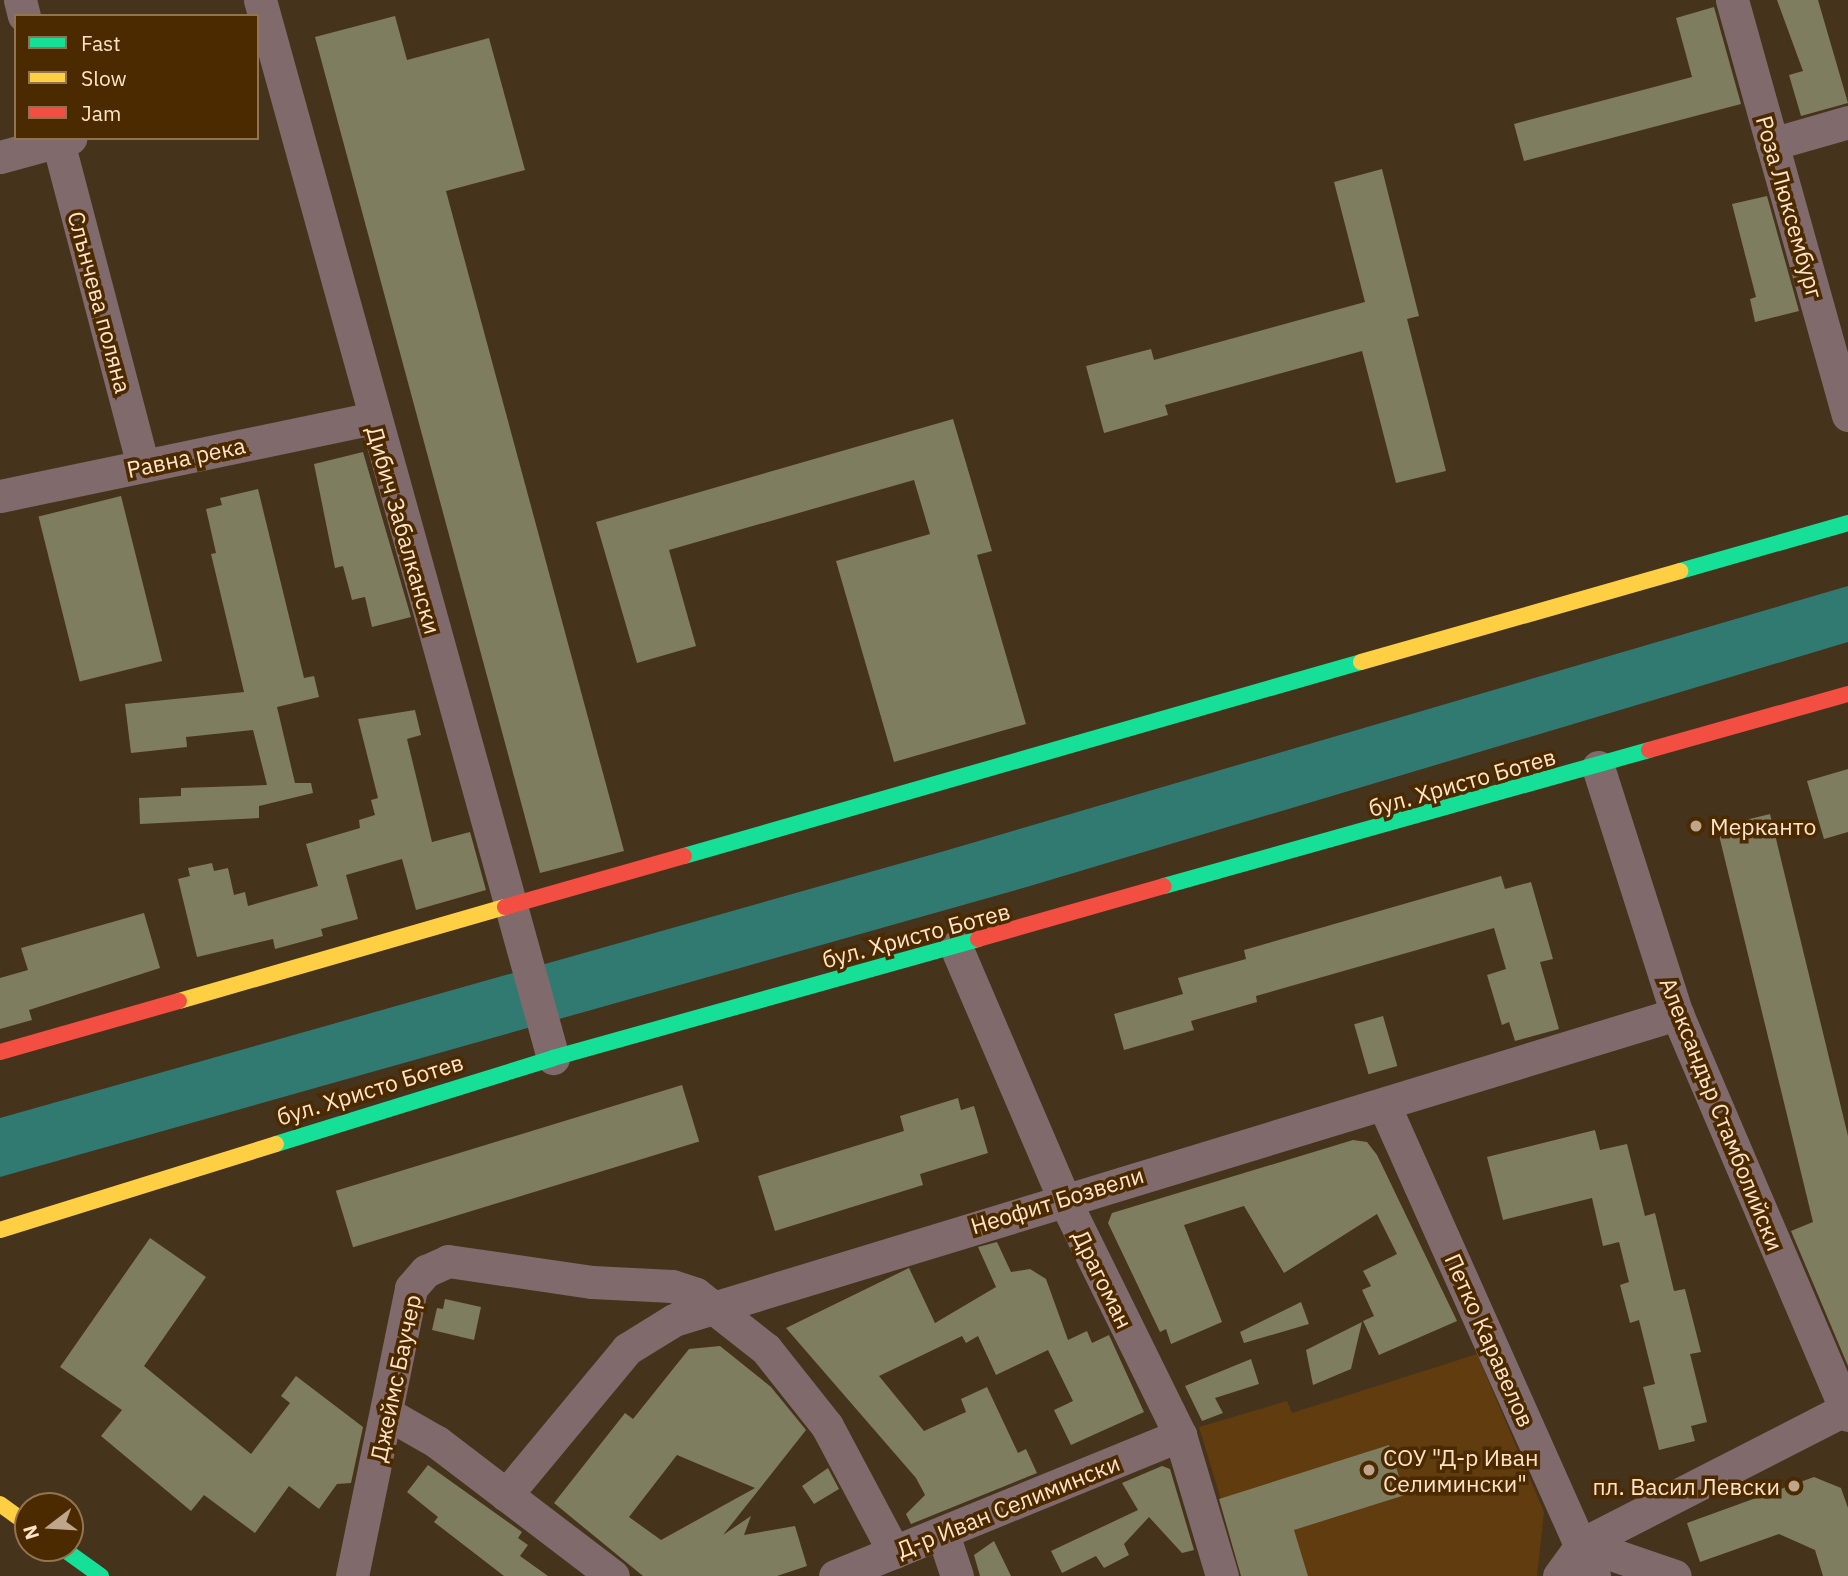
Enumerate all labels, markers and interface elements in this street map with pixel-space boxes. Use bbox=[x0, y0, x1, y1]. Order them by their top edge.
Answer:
legend bbox=[14, 14, 259, 140]
text: Fast bbox=[81, 29, 121, 57]
text: Slow bbox=[81, 64, 127, 92]
text: Jam bbox=[81, 99, 121, 127]
street label: Роза Люксембург bbox=[1751, 112, 1829, 302]
street label: Слънчева поляна bbox=[62, 208, 138, 396]
street label: Дибич Забалкански bbox=[361, 423, 447, 637]
street label: Равна река bbox=[124, 431, 248, 483]
street label: бул. Христо Ботев bbox=[1365, 742, 1559, 822]
place label: Мерканто bbox=[1710, 812, 1816, 840]
marker: Мерканто bbox=[1688, 818, 1704, 834]
street label: бул. Христо Ботев bbox=[819, 897, 1013, 973]
street label: Александър Стамболийски bbox=[1654, 973, 1790, 1255]
street label: бул. Христо Ботев bbox=[274, 1048, 466, 1130]
street label: Неофит Бозвели bbox=[967, 1161, 1147, 1239]
street label: Драгоман bbox=[1067, 1225, 1139, 1333]
street label: Петко Каравелов bbox=[1439, 1249, 1541, 1431]
street label: Джеймс Баучер bbox=[364, 1292, 426, 1464]
place label: СОУ "Д-р Иван Селимински" bbox=[1383, 1443, 1539, 1497]
street label: Д-р Иван Селимински bbox=[892, 1449, 1124, 1563]
marker: СОУ "Д-р Иван Селимински" bbox=[1361, 1462, 1377, 1478]
place label: пл. Васил Левски bbox=[1592, 1472, 1780, 1500]
marker: пл. Васил Левски bbox=[1786, 1478, 1802, 1494]
north arrow bbox=[14, 1492, 84, 1562]
text: N bbox=[17, 1522, 44, 1543]

